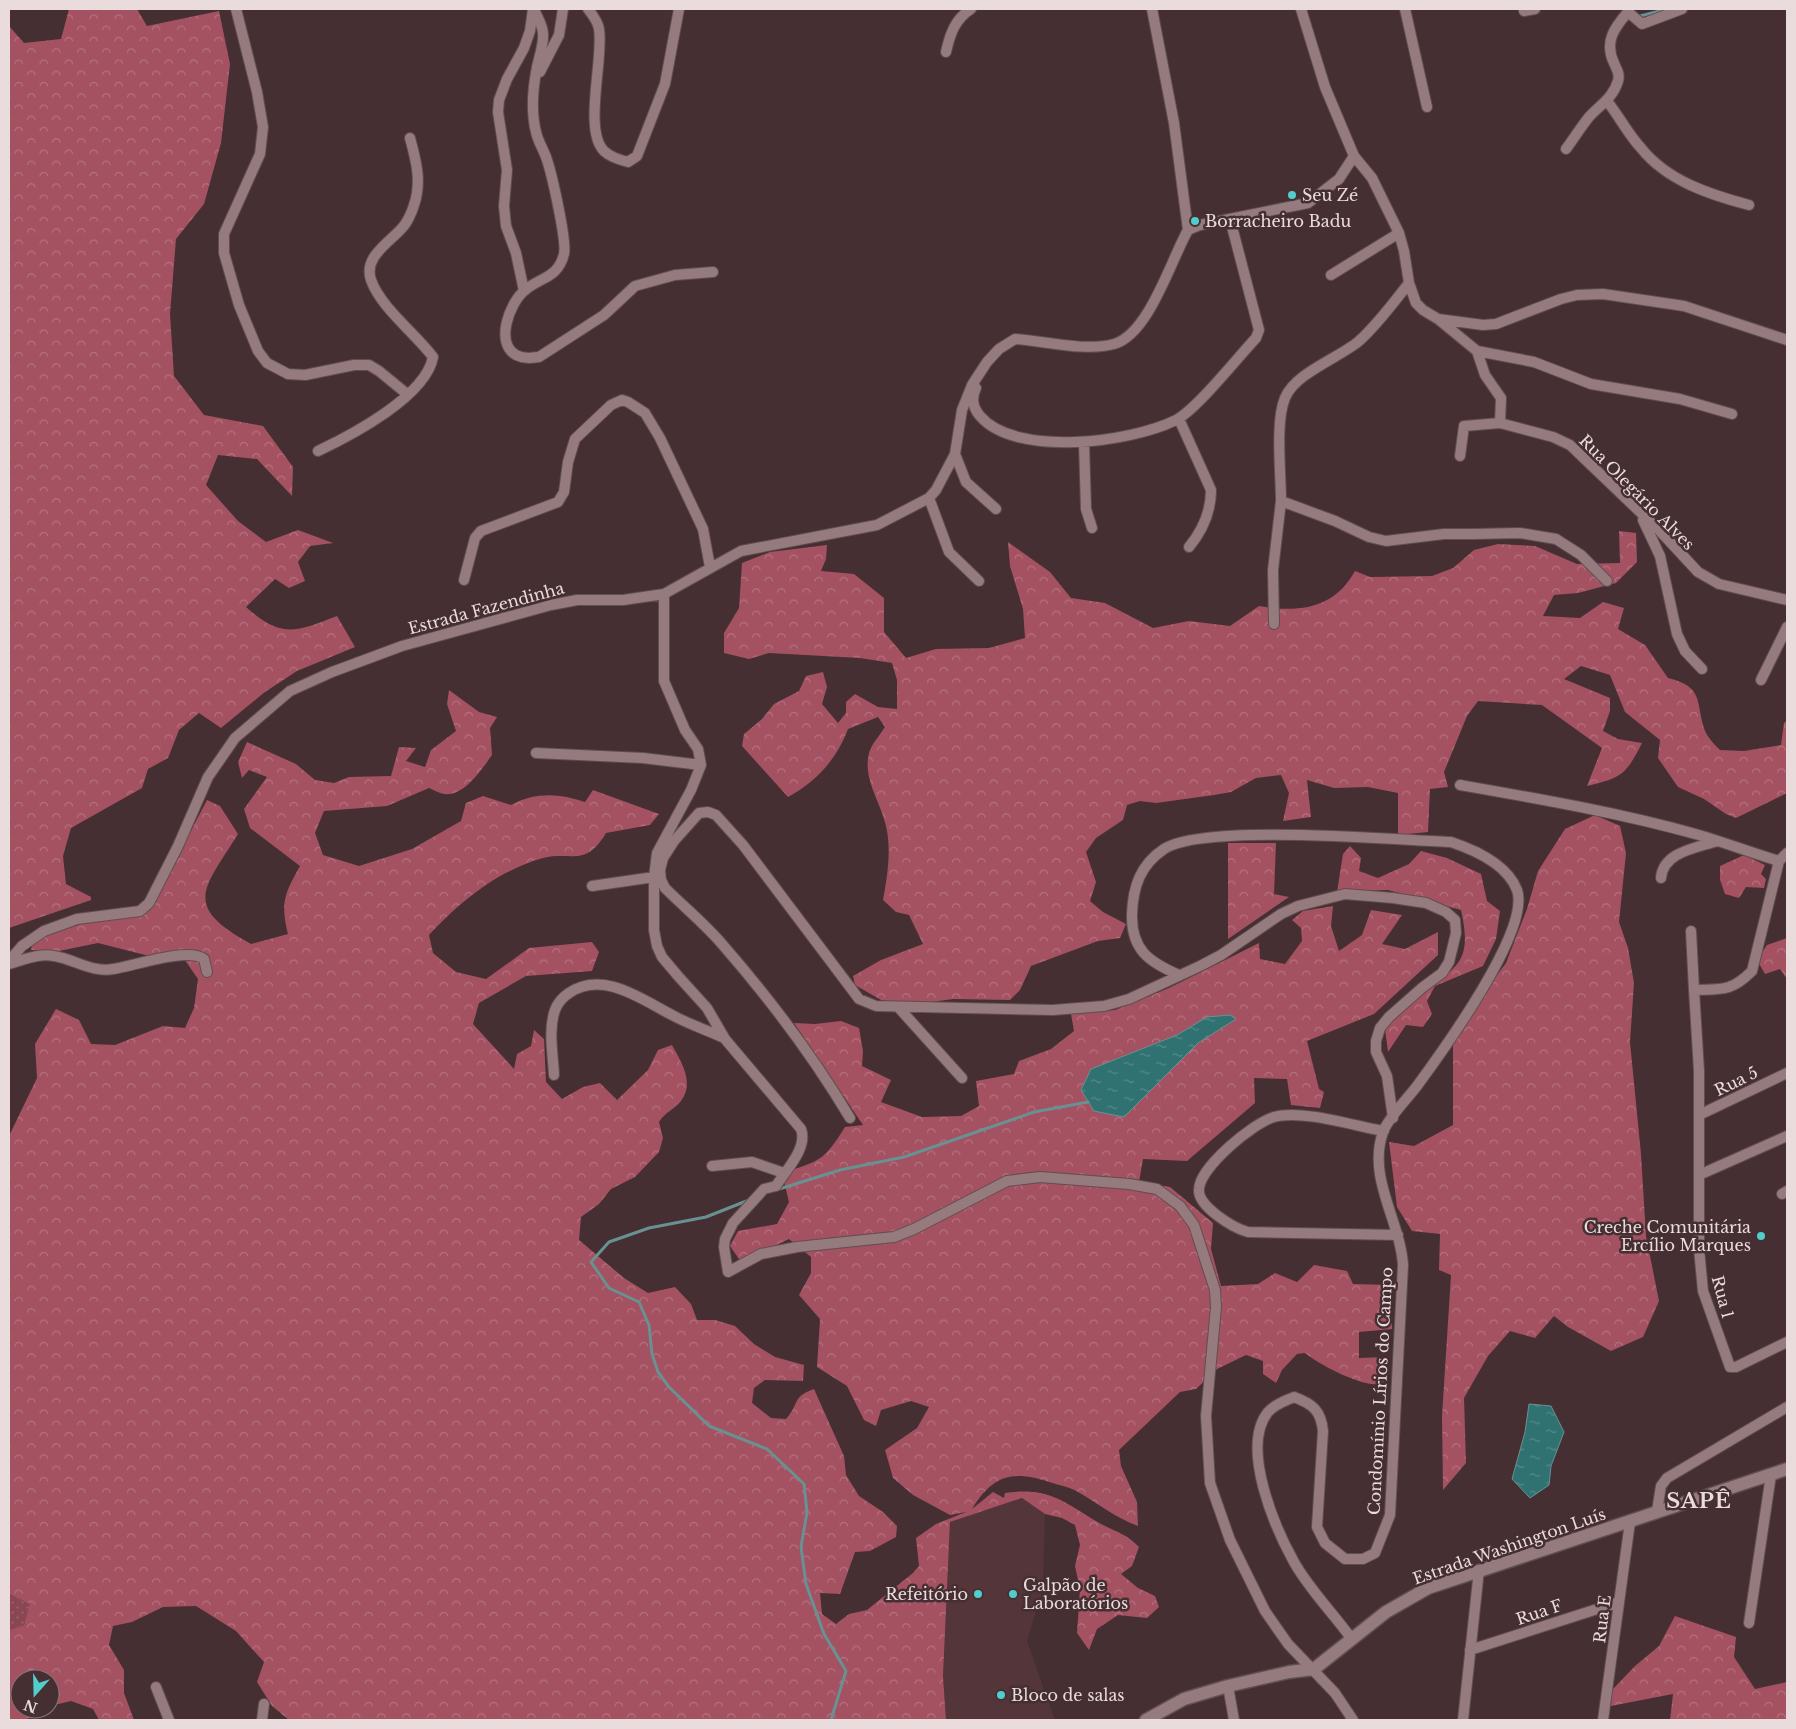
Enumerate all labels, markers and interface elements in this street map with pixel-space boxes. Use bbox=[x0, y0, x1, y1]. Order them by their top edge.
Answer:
place label: Seu Zé bbox=[1302, 185, 1358, 205]
marker: Seu Zé bbox=[1286, 189, 1298, 201]
place label: Borracheiro Badu bbox=[1205, 211, 1352, 231]
marker: Borracheiro Badu bbox=[1189, 215, 1201, 227]
street label: Rua Olegário Alves bbox=[1575, 430, 1699, 554]
street label: Estrada Fazendinha bbox=[406, 578, 566, 638]
street label: Rua 5 bbox=[1711, 1062, 1761, 1100]
place label: Creche Comunitária Ercílio Marques bbox=[1584, 1217, 1751, 1255]
marker: Creche Comunitária Ercílio Marques bbox=[1755, 1230, 1767, 1242]
street label: Condomínio Lírios do Campo bbox=[1364, 1266, 1396, 1516]
street label: Rua 1 bbox=[1708, 1273, 1738, 1321]
district label: SAPÊ bbox=[1666, 1488, 1732, 1514]
street label: Estrada Washington Luís bbox=[1410, 1504, 1608, 1588]
place label: Galpão de Laboratórios bbox=[1023, 1575, 1128, 1613]
place label: Refeitório bbox=[885, 1584, 968, 1604]
marker: Refeitório bbox=[972, 1588, 984, 1600]
marker: Galpão de Laboratórios bbox=[1007, 1588, 1019, 1600]
street label: Rua E bbox=[1589, 1594, 1615, 1644]
street label: Rua F bbox=[1513, 1595, 1565, 1629]
north arrow bbox=[10, 1669, 60, 1719]
place label: Bloco de salas bbox=[1011, 1685, 1125, 1705]
marker: Bloco de salas bbox=[995, 1689, 1007, 1701]
text: N bbox=[21, 1696, 40, 1717]

